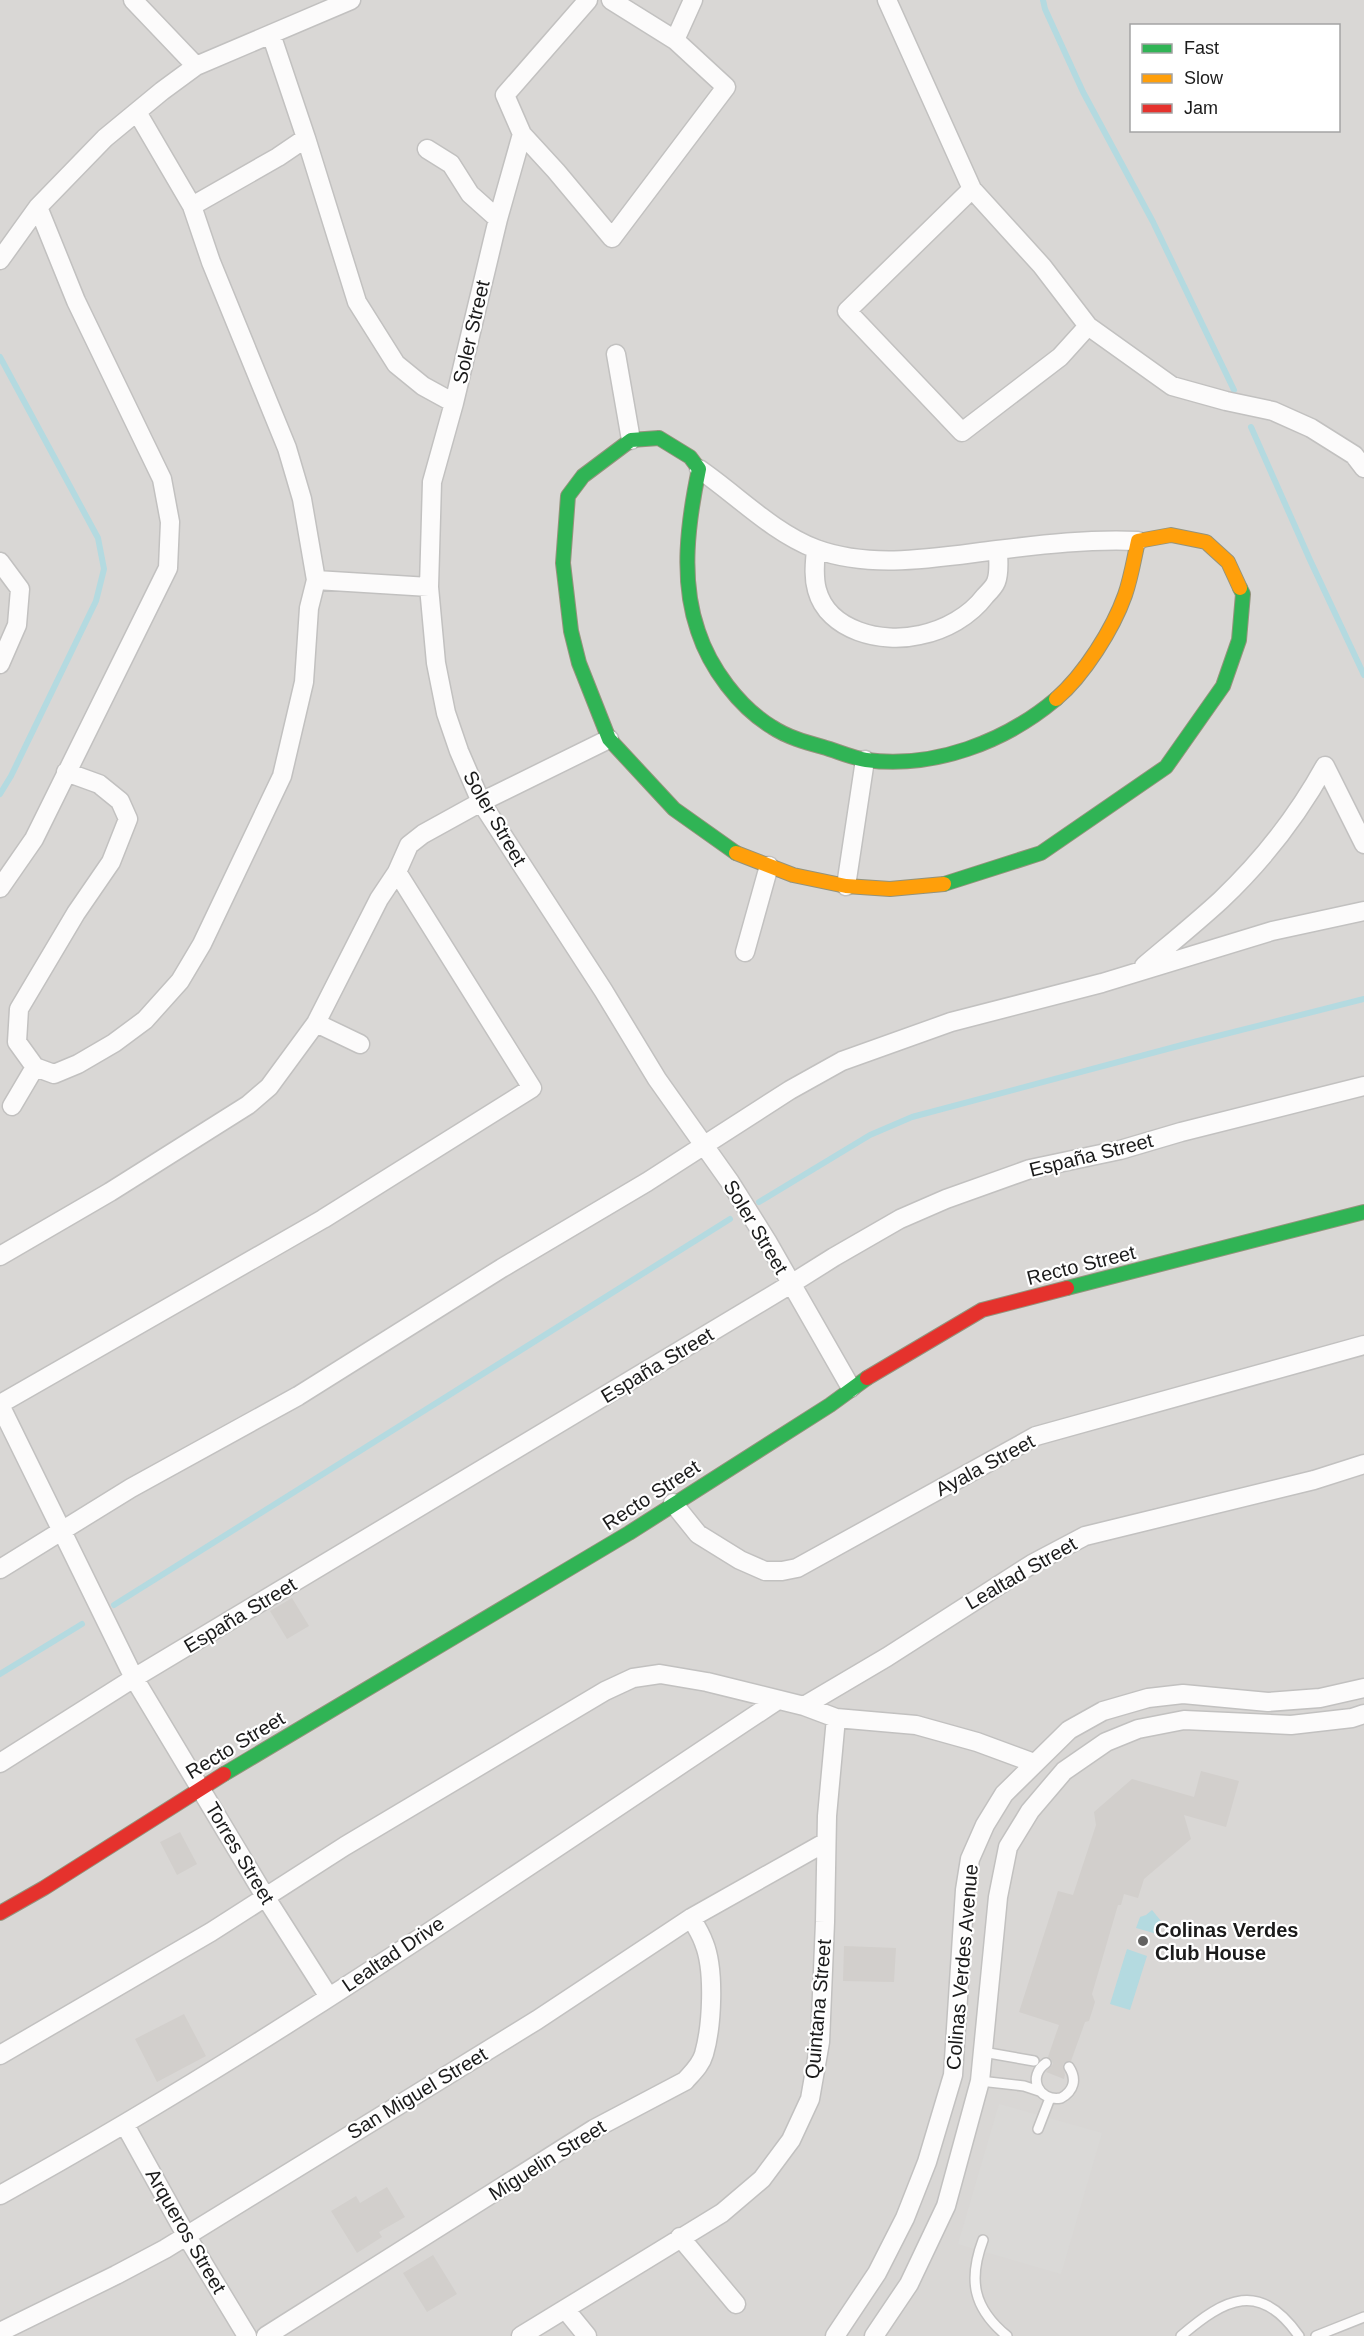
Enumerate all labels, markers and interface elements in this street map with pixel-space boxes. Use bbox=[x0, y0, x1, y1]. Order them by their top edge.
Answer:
legend bbox=[1130, 24, 1340, 132]
text: Fast bbox=[1184, 38, 1219, 58]
text: Slow bbox=[1184, 68, 1224, 88]
text: Jam bbox=[1184, 98, 1218, 118]
street label: Soler Street bbox=[448, 278, 494, 386]
street label: Soler Street bbox=[459, 767, 531, 870]
street label: España Street bbox=[1027, 1129, 1156, 1181]
street label: Soler Street bbox=[719, 1176, 793, 1278]
street label: Recto Street bbox=[1024, 1241, 1138, 1289]
street label: España Street bbox=[597, 1323, 717, 1407]
street label: Ayala Street bbox=[932, 1430, 1038, 1500]
street label: Recto Street bbox=[598, 1455, 704, 1534]
street label: Lealtad Street bbox=[962, 1532, 1081, 1614]
street label: España Street bbox=[180, 1573, 300, 1657]
street label: Recto Street bbox=[182, 1707, 289, 1783]
street label: Torres Street bbox=[201, 1798, 279, 1908]
street label: Colinas Verdes Avenue bbox=[942, 1863, 982, 2071]
street label: Lealtad Drive bbox=[338, 1912, 448, 1996]
place label: Colinas Verdes Club House bbox=[1155, 1919, 1298, 1964]
marker: Colinas Verdes Club House bbox=[1136, 1934, 1150, 1948]
street label: Quintana Street bbox=[801, 1938, 835, 2080]
street label: San Miguel Street bbox=[343, 2042, 491, 2143]
street label: Miguelin Street bbox=[485, 2115, 610, 2205]
street label: Arqueros Street bbox=[141, 2165, 231, 2298]

